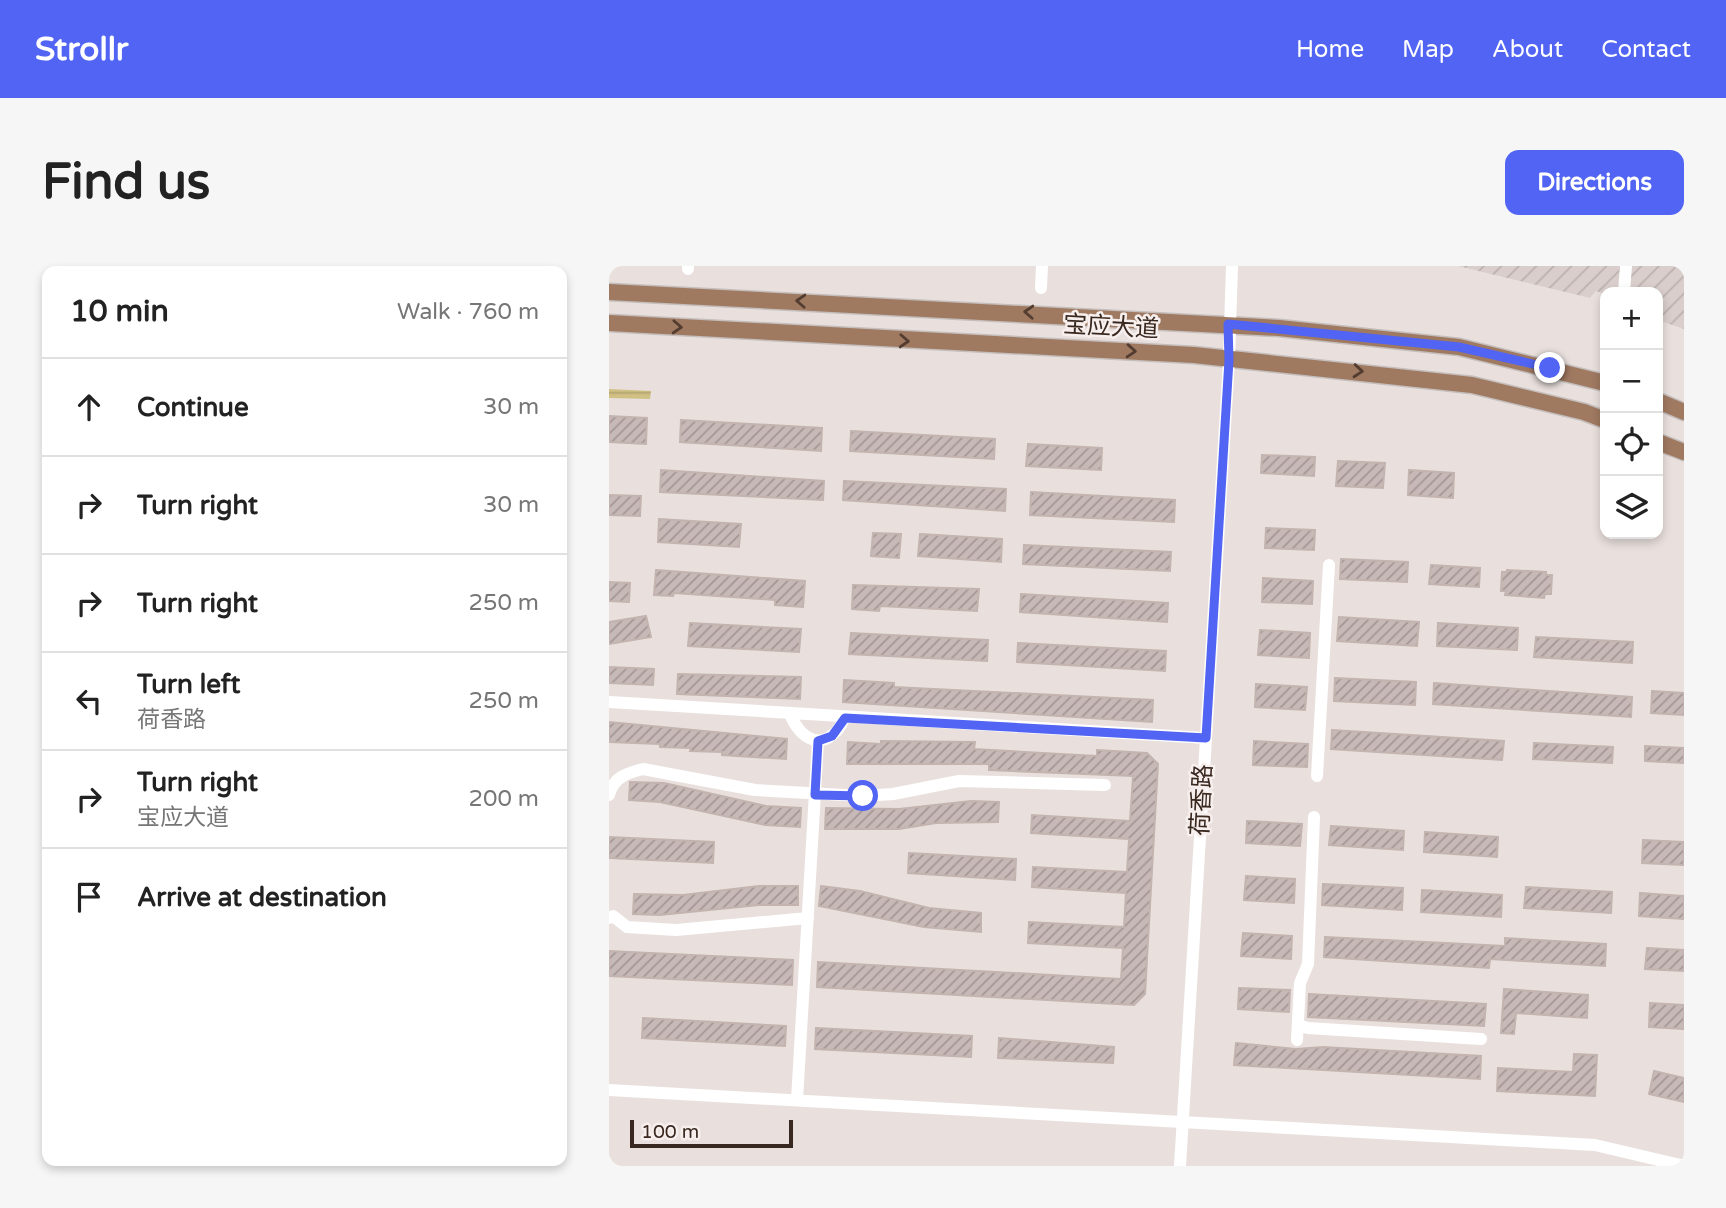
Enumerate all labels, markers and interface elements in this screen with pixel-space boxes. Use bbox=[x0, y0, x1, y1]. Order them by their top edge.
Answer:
text: Strollr bbox=[35, 30, 129, 69]
text: Home bbox=[1296, 35, 1364, 64]
text: Map bbox=[1402, 35, 1454, 64]
text: About bbox=[1492, 35, 1563, 64]
text: Contact bbox=[1601, 35, 1691, 64]
button: Directions bbox=[1505, 150, 1684, 215]
text: Find us bbox=[42, 153, 210, 212]
map controls bbox=[1600, 287, 1663, 539]
button: + bbox=[1600, 287, 1663, 350]
text: 10 min bbox=[70, 293, 169, 330]
one-way arrow bbox=[796, 294, 807, 309]
text: Walk · 760 m bbox=[397, 298, 539, 326]
one-way arrow bbox=[1023, 305, 1034, 320]
street label: 宝应大道 bbox=[1062, 310, 1160, 344]
one-way arrow bbox=[672, 319, 683, 334]
one-way arrow bbox=[899, 333, 910, 348]
one-way arrow bbox=[1126, 343, 1137, 358]
button: − bbox=[1600, 350, 1663, 413]
route end bbox=[1534, 352, 1565, 383]
one-way arrow bbox=[1353, 363, 1364, 378]
icon: ahead bbox=[70, 388, 108, 426]
text: Continue bbox=[137, 392, 249, 423]
text: 30 m bbox=[483, 393, 539, 421]
button: locate bbox=[1600, 413, 1663, 476]
button: layers bbox=[1600, 476, 1663, 539]
icon: right bbox=[70, 486, 108, 524]
text: Turn right bbox=[137, 490, 258, 521]
text: 30 m bbox=[483, 491, 539, 519]
icon: right bbox=[70, 584, 108, 622]
text: Turn right bbox=[137, 588, 258, 619]
text: 250 m bbox=[469, 589, 539, 617]
text: Turn left bbox=[137, 669, 240, 700]
icon: left bbox=[70, 682, 108, 720]
text: 250 m bbox=[469, 687, 539, 715]
text: 荷香路 bbox=[137, 706, 206, 734]
street label: 荷香路 bbox=[1186, 763, 1218, 837]
text: Turn right bbox=[137, 767, 258, 798]
icon: right bbox=[70, 780, 108, 818]
route start bbox=[847, 780, 878, 811]
text: 200 m bbox=[469, 785, 539, 813]
text: 宝应大道 bbox=[137, 804, 229, 832]
icon: arrive bbox=[70, 878, 108, 916]
text: Arrive at destination bbox=[137, 882, 387, 913]
scale bar bbox=[630, 1117, 793, 1149]
text: 100 m bbox=[641, 1121, 699, 1143]

